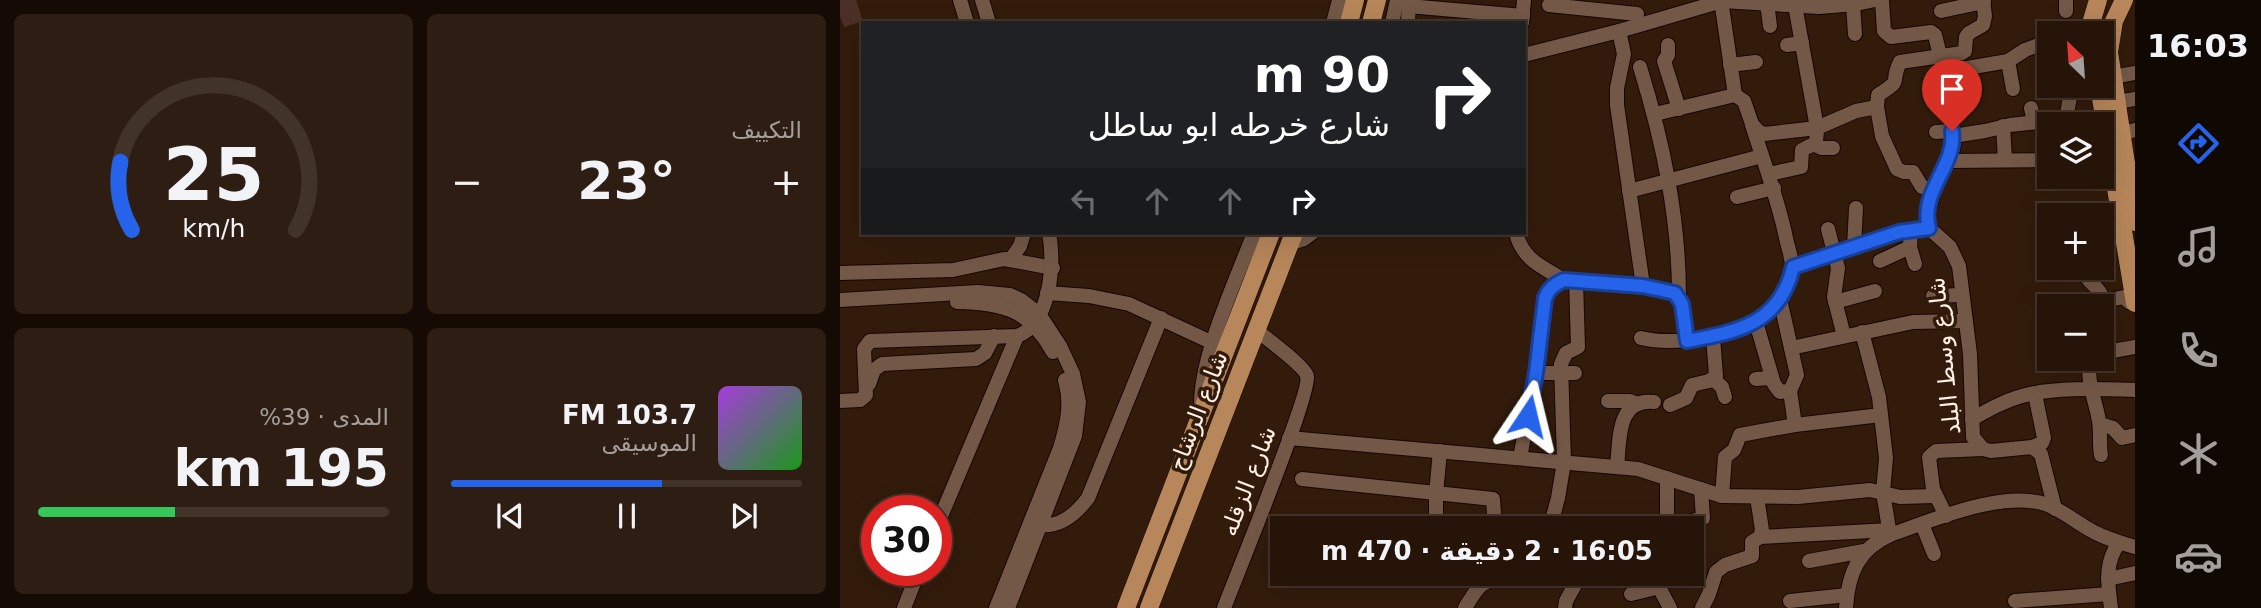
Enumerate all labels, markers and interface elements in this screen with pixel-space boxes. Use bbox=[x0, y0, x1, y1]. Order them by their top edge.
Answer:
north arrow bbox=[2037, 21, 2114, 98]
map controls bbox=[2037, 21, 2114, 371]
text: 16:03 bbox=[2147, 27, 2249, 65]
text: 90 m bbox=[1254, 47, 1390, 104]
icon: right bbox=[1414, 49, 1505, 140]
pin bbox=[1922, 59, 1982, 131]
icon: arrive bbox=[1933, 70, 1971, 108]
text: شارع خرطه ابو ساطل bbox=[1088, 106, 1390, 144]
button: layers bbox=[2037, 112, 2114, 189]
text: التكييف bbox=[731, 117, 802, 143]
icon: directions bbox=[2174, 119, 2223, 168]
text: 25 bbox=[163, 132, 264, 217]
text: 23° bbox=[577, 151, 676, 211]
text: − bbox=[451, 160, 483, 204]
text: + bbox=[770, 160, 802, 204]
icon: left bbox=[1065, 182, 1103, 220]
icon: ahead bbox=[1138, 182, 1176, 220]
icon: ahead bbox=[1211, 182, 1249, 220]
icon: right bbox=[1284, 182, 1322, 220]
button: + bbox=[2037, 203, 2114, 280]
text: km/h bbox=[182, 214, 245, 243]
icon: music bbox=[2174, 222, 2223, 271]
street label: شارع وسط البلد bbox=[1923, 276, 1966, 436]
button: − bbox=[2037, 294, 2114, 371]
icon: phone bbox=[2174, 326, 2223, 375]
street label: شارع الرشاح bbox=[1163, 348, 1234, 475]
position arrow bbox=[1491, 379, 1565, 453]
text: 103.7 FM bbox=[562, 400, 697, 430]
text: المدى · 39% bbox=[259, 404, 389, 430]
street label: شارع الزقله bbox=[1215, 422, 1282, 540]
icon: climate bbox=[2174, 429, 2223, 478]
text: الموسيقى bbox=[601, 430, 697, 456]
text: 195 km bbox=[174, 438, 389, 498]
speed limit sign: 30 bbox=[861, 495, 952, 586]
icon: previous bbox=[491, 497, 529, 535]
icon: pause bbox=[608, 497, 646, 535]
icon: next bbox=[725, 497, 763, 535]
icon: car bbox=[2174, 532, 2223, 581]
text: 16:05 · 2 دقيقة · 470 m bbox=[1321, 536, 1653, 566]

